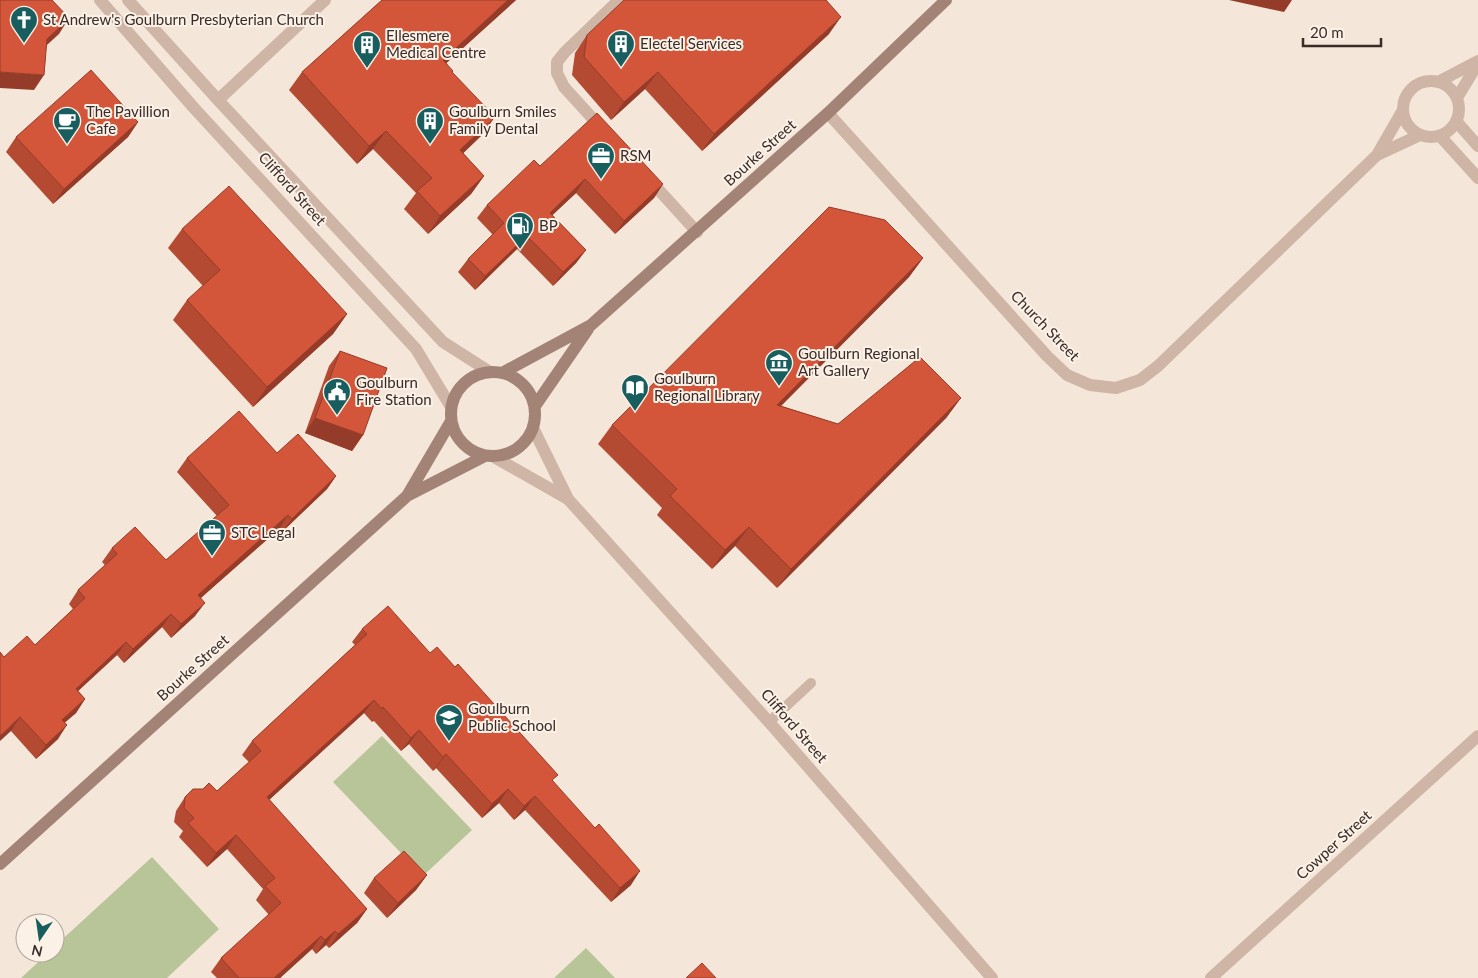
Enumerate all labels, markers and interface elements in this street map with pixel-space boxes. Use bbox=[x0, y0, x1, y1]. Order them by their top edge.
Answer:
church icon: St Andrew's Goulburn Presbyterian Church bbox=[9, 5, 39, 44]
place label: St Andrew's Goulburn Presbyterian Church bbox=[43, 10, 324, 28]
scale bar bbox=[1303, 15, 1380, 47]
text: 20 m bbox=[1310, 23, 1344, 41]
place label: Ellesmere Medical Centre bbox=[386, 26, 486, 61]
building icon: Electel Services bbox=[606, 29, 636, 68]
building icon: Ellesmere Medical Centre bbox=[352, 30, 382, 69]
place label: Electel Services bbox=[640, 34, 742, 52]
place label: The Pavillion Cafe bbox=[86, 102, 170, 137]
place label: Goulburn Smiles Family Dental bbox=[449, 102, 557, 137]
cafe icon: The Pavillion Cafe bbox=[52, 106, 82, 145]
building icon: Goulburn Smiles Family Dental bbox=[415, 106, 445, 145]
street label: Bourke Street bbox=[720, 115, 799, 189]
office icon: RSM bbox=[586, 141, 616, 180]
place label: RSM bbox=[620, 146, 651, 164]
street label: Clifford Street bbox=[255, 148, 331, 229]
fuel station icon: BP bbox=[505, 211, 535, 250]
place label: BP bbox=[539, 216, 558, 234]
street label: Church Street bbox=[1008, 286, 1084, 365]
place label: Goulburn Regional Art Gallery bbox=[798, 344, 920, 379]
museum icon: Goulburn Regional Art Gallery bbox=[764, 348, 794, 387]
place label: Goulburn Regional Library bbox=[654, 369, 760, 404]
place label: Goulburn Fire Station bbox=[356, 373, 432, 408]
library icon: Goulburn Regional Library bbox=[620, 373, 650, 412]
public building icon: Goulburn Fire Station bbox=[322, 377, 352, 416]
office icon: STC Legal bbox=[197, 518, 227, 557]
place label: STC Legal bbox=[231, 523, 295, 541]
street label: Bourke Street bbox=[153, 630, 232, 704]
street label: Clifford Street bbox=[758, 685, 832, 767]
place label: Goulburn Public School bbox=[468, 699, 556, 734]
school or university icon: Goulburn Public School bbox=[434, 703, 464, 742]
street label: Cowper Street bbox=[1292, 805, 1375, 883]
north arrow bbox=[15, 913, 65, 963]
text: N bbox=[30, 942, 44, 961]

